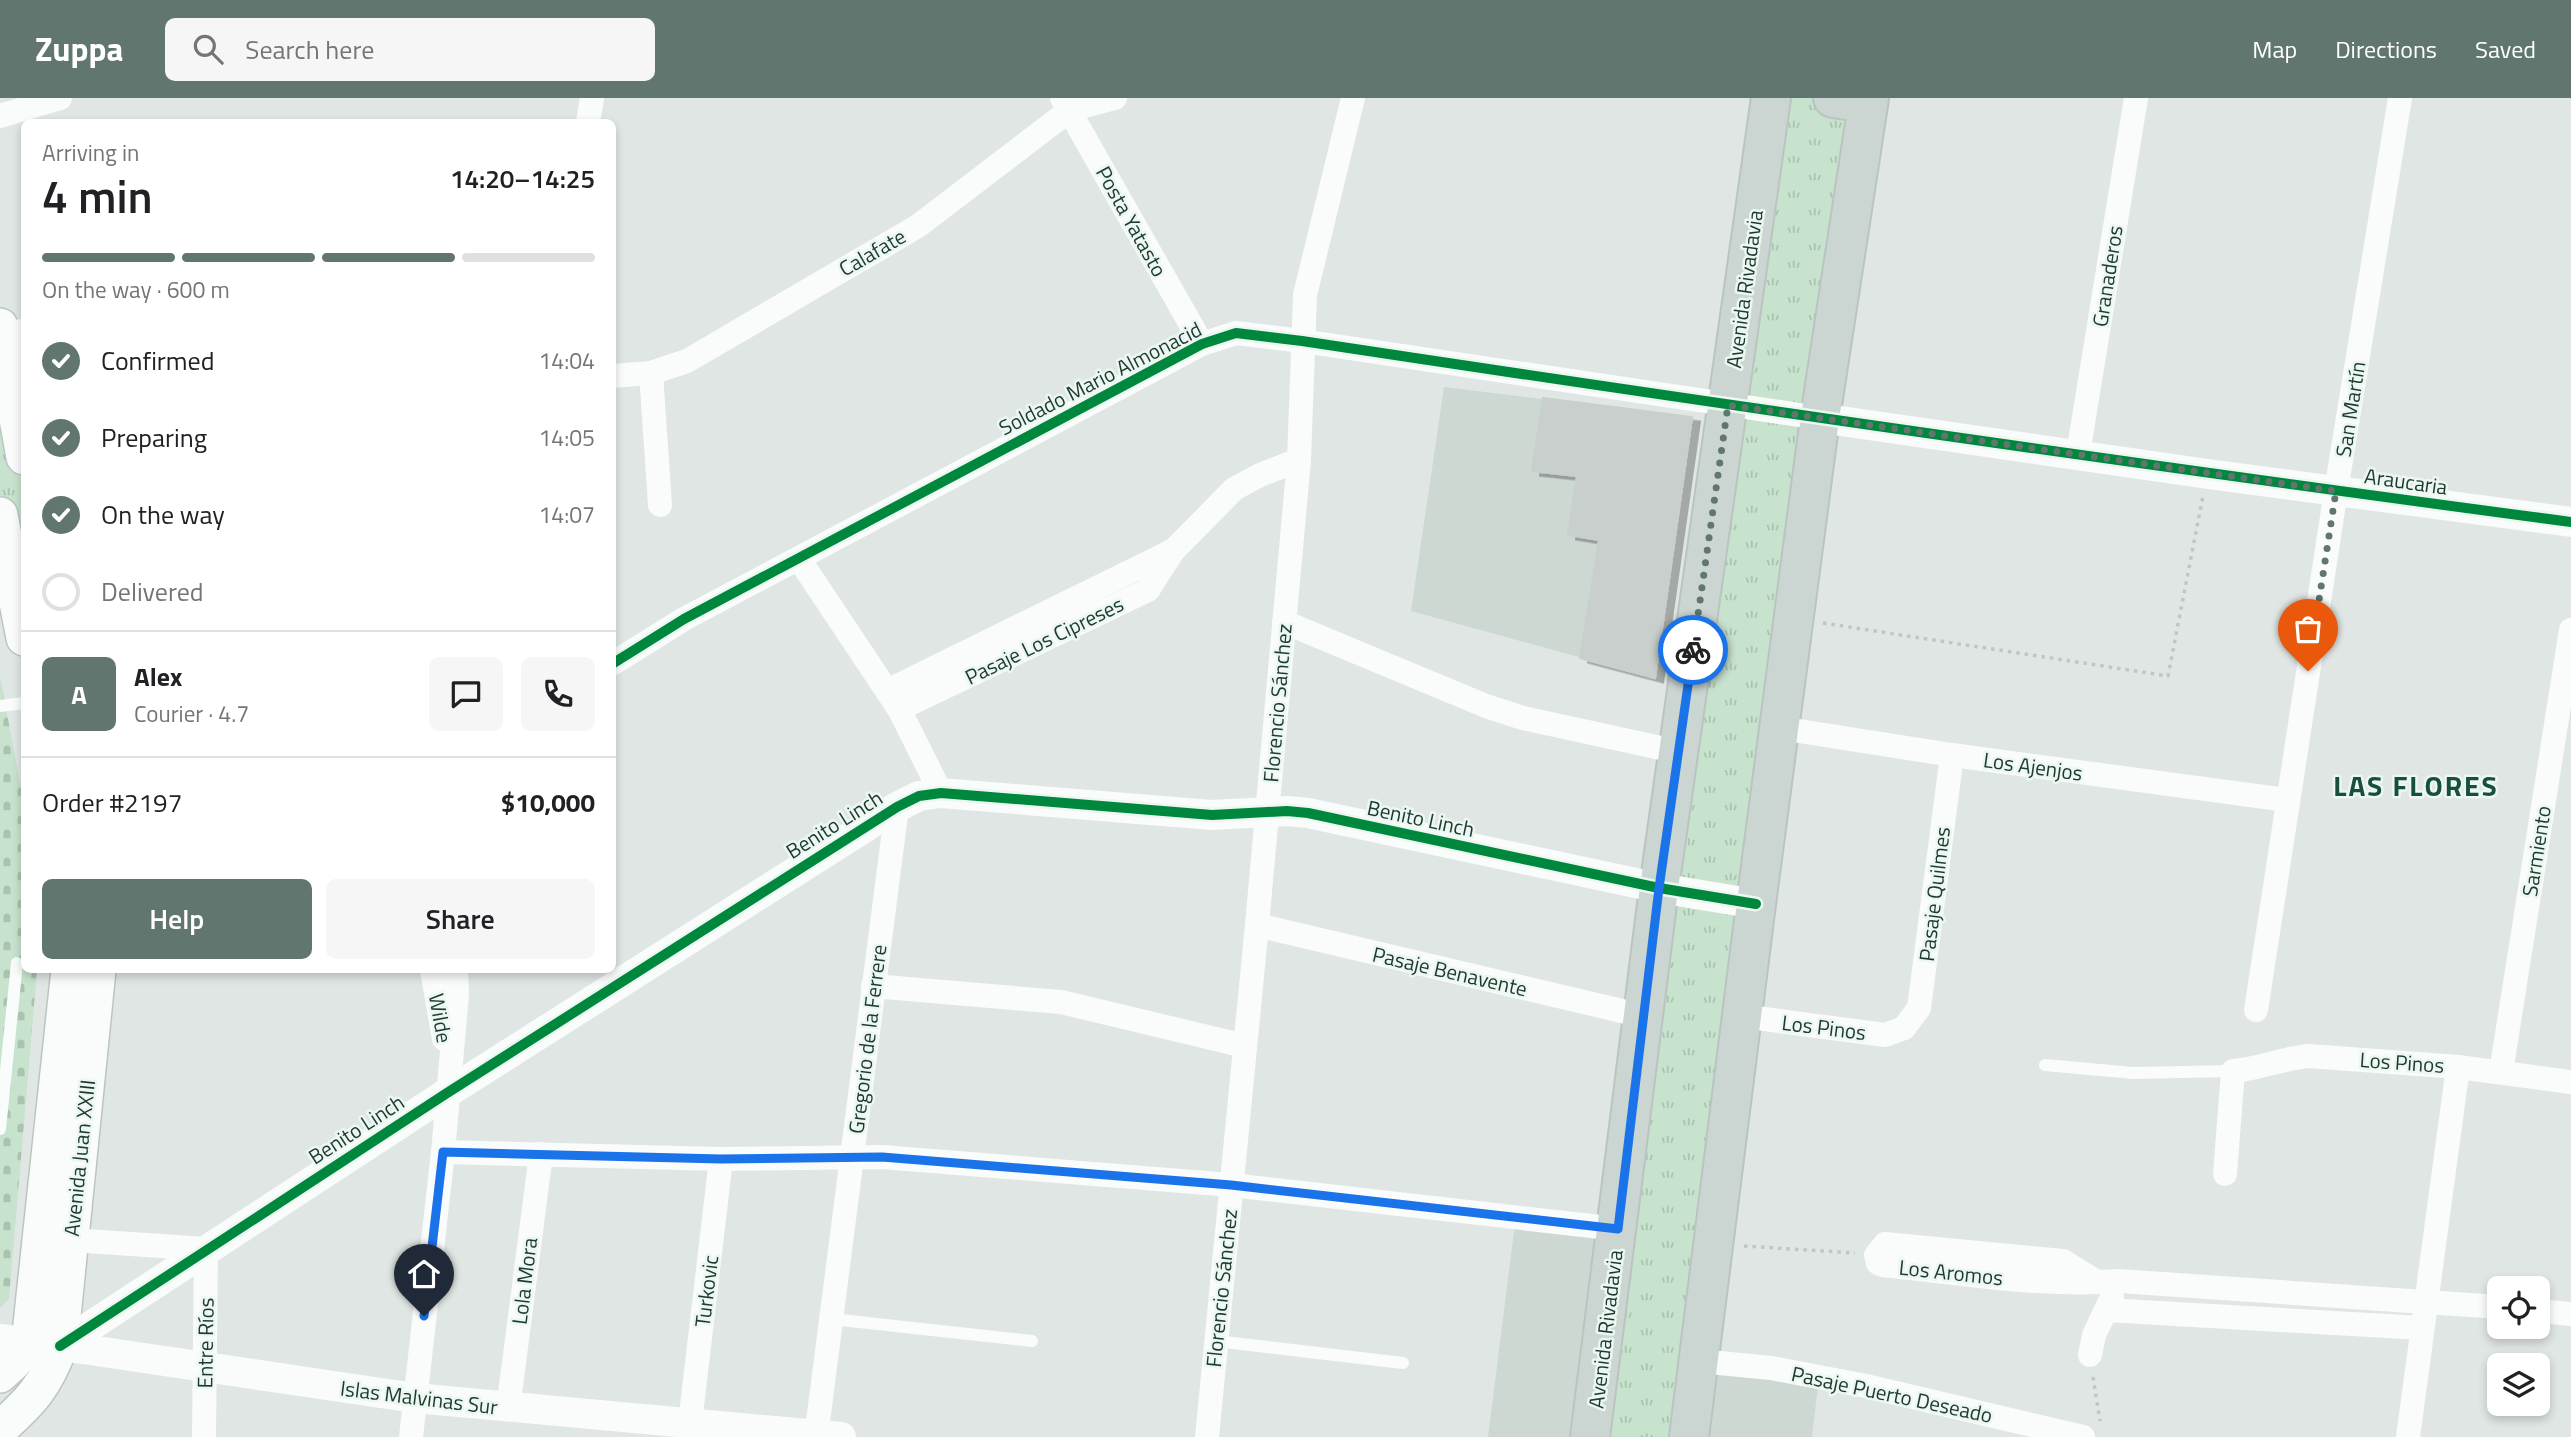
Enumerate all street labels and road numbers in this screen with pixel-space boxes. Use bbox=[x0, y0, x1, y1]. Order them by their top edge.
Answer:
street label: Posta Yatasto bbox=[1088, 160, 1176, 282]
street label: Avenida Rivadavia bbox=[1717, 207, 1771, 370]
street label: Calafate bbox=[832, 220, 912, 284]
street label: Granaderos bbox=[2083, 223, 2131, 329]
street label: Soldado Mario Almonacid bbox=[993, 313, 1207, 443]
street label: San Martín bbox=[2327, 359, 2373, 459]
street label: Araucaria bbox=[2362, 459, 2450, 503]
street label: Pasaje Los Cipreses bbox=[959, 588, 1129, 692]
street label: Florencio Sánchez bbox=[1254, 622, 1300, 784]
street label: Los Ajenjos bbox=[1981, 743, 2085, 789]
street label: Benito Linch bbox=[779, 782, 889, 866]
street label: Benito Linch bbox=[1364, 791, 1478, 845]
street label: Sarmiento bbox=[2513, 803, 2559, 899]
street label: Pasaje Quilmes bbox=[1910, 825, 1958, 963]
street label: Pasaje Benavente bbox=[1369, 938, 1531, 1004]
street label: Gregorio de la Ferrere bbox=[840, 943, 894, 1135]
street label: Wilde bbox=[421, 991, 461, 1045]
street label: Los Pinos bbox=[1780, 1006, 1868, 1048]
street label: Los Pinos bbox=[2359, 1043, 2445, 1081]
street label: Avenida Juan XXIII bbox=[55, 1078, 103, 1238]
street label: Benito Linch bbox=[302, 1086, 410, 1172]
street label: Florencio Sánchez bbox=[1197, 1207, 1245, 1369]
street label: Lola Mora bbox=[503, 1235, 545, 1326]
street label: Avenida Rivadavia bbox=[1579, 1247, 1631, 1410]
street label: Los Aromos bbox=[1897, 1251, 2005, 1293]
street label: Turkovic bbox=[686, 1253, 726, 1329]
street label: Entre Ríos bbox=[188, 1297, 222, 1389]
street label: Pasaje Puerto Deseado bbox=[1789, 1357, 1995, 1431]
street label: Islas Malvinas Sur bbox=[338, 1371, 500, 1423]

